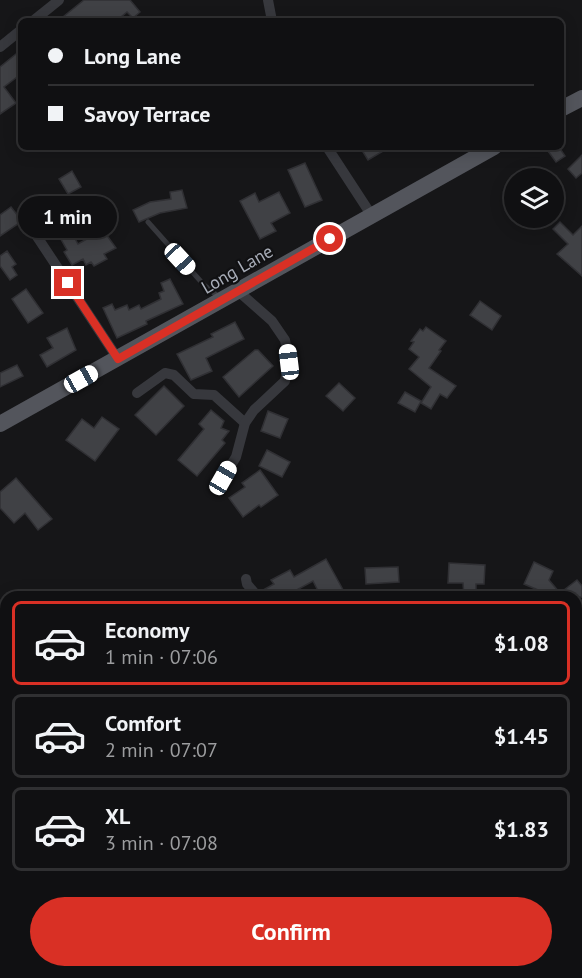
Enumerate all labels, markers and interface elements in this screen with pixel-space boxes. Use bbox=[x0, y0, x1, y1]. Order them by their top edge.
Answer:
text: Long Lane bbox=[84, 42, 181, 70]
text: Savoy Terrace bbox=[84, 100, 211, 128]
map controls bbox=[504, 168, 564, 228]
button: layers bbox=[504, 168, 564, 228]
callout: 1 min bbox=[19, 196, 118, 238]
text: 1 min bbox=[43, 204, 92, 230]
route start bbox=[316, 225, 343, 252]
street label: Long Lane bbox=[197, 239, 277, 299]
car bbox=[161, 240, 199, 278]
route end bbox=[54, 269, 81, 296]
car bbox=[278, 343, 300, 381]
car bbox=[61, 362, 101, 396]
car bbox=[206, 458, 240, 498]
icon: car bbox=[33, 616, 87, 670]
text: Economy bbox=[105, 616, 189, 644]
text: $1.08 bbox=[494, 629, 549, 657]
text: 1 min · 07:06 bbox=[105, 644, 218, 670]
icon: car bbox=[33, 709, 87, 763]
text: Comfort bbox=[105, 709, 181, 737]
text: $1.45 bbox=[494, 722, 549, 750]
text: 2 min · 07:07 bbox=[105, 737, 218, 763]
icon: car bbox=[33, 802, 87, 856]
text: XL bbox=[105, 802, 130, 830]
text: $1.83 bbox=[494, 815, 549, 843]
text: 3 min · 07:08 bbox=[105, 830, 218, 856]
button: Confirm bbox=[30, 897, 552, 966]

